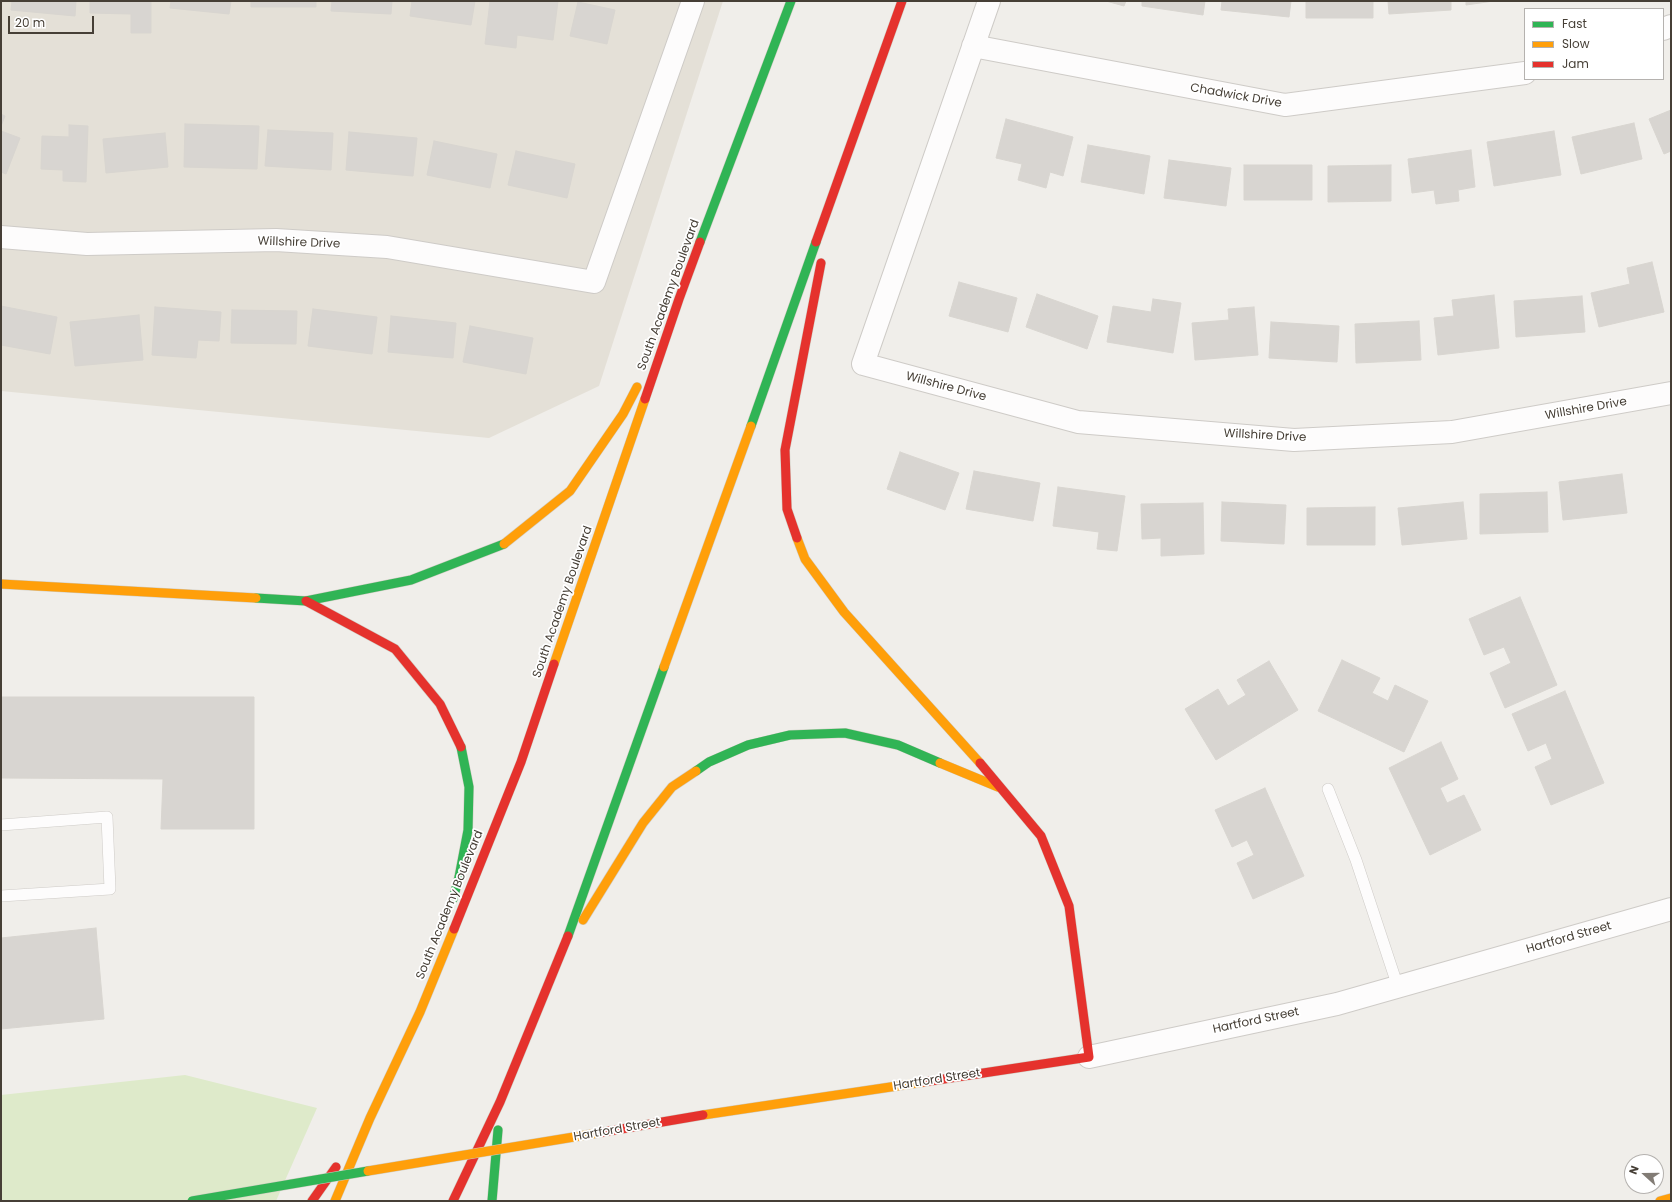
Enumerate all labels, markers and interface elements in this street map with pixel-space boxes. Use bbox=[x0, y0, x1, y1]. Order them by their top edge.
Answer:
scale bar bbox=[10, 8, 96, 34]
legend bbox=[1524, 8, 1664, 80]
text: 20 m bbox=[15, 14, 45, 31]
text: Fast bbox=[1562, 15, 1587, 32]
text: Slow bbox=[1562, 35, 1590, 52]
text: Jam bbox=[1562, 55, 1589, 72]
street label: Chadwick Drive bbox=[1189, 81, 1283, 111]
street label: South Academy Boulevard bbox=[635, 218, 703, 372]
street label: Willshire Drive bbox=[257, 234, 341, 252]
street label: Willshire Drive bbox=[904, 369, 988, 405]
street label: Willshire Drive bbox=[1544, 395, 1628, 423]
street label: Willshire Drive bbox=[1223, 427, 1307, 445]
street label: South Academy Boulevard bbox=[530, 524, 596, 680]
street label: South Academy Boulevard bbox=[413, 828, 487, 982]
street label: Hartford Street bbox=[1525, 919, 1613, 957]
street label: Hartford Street bbox=[1212, 1005, 1300, 1037]
street label: Hartford Street bbox=[893, 1066, 981, 1094]
street label: Hartford Street bbox=[573, 1115, 661, 1145]
north arrow bbox=[1624, 1154, 1664, 1194]
text: N bbox=[1625, 1163, 1643, 1177]

